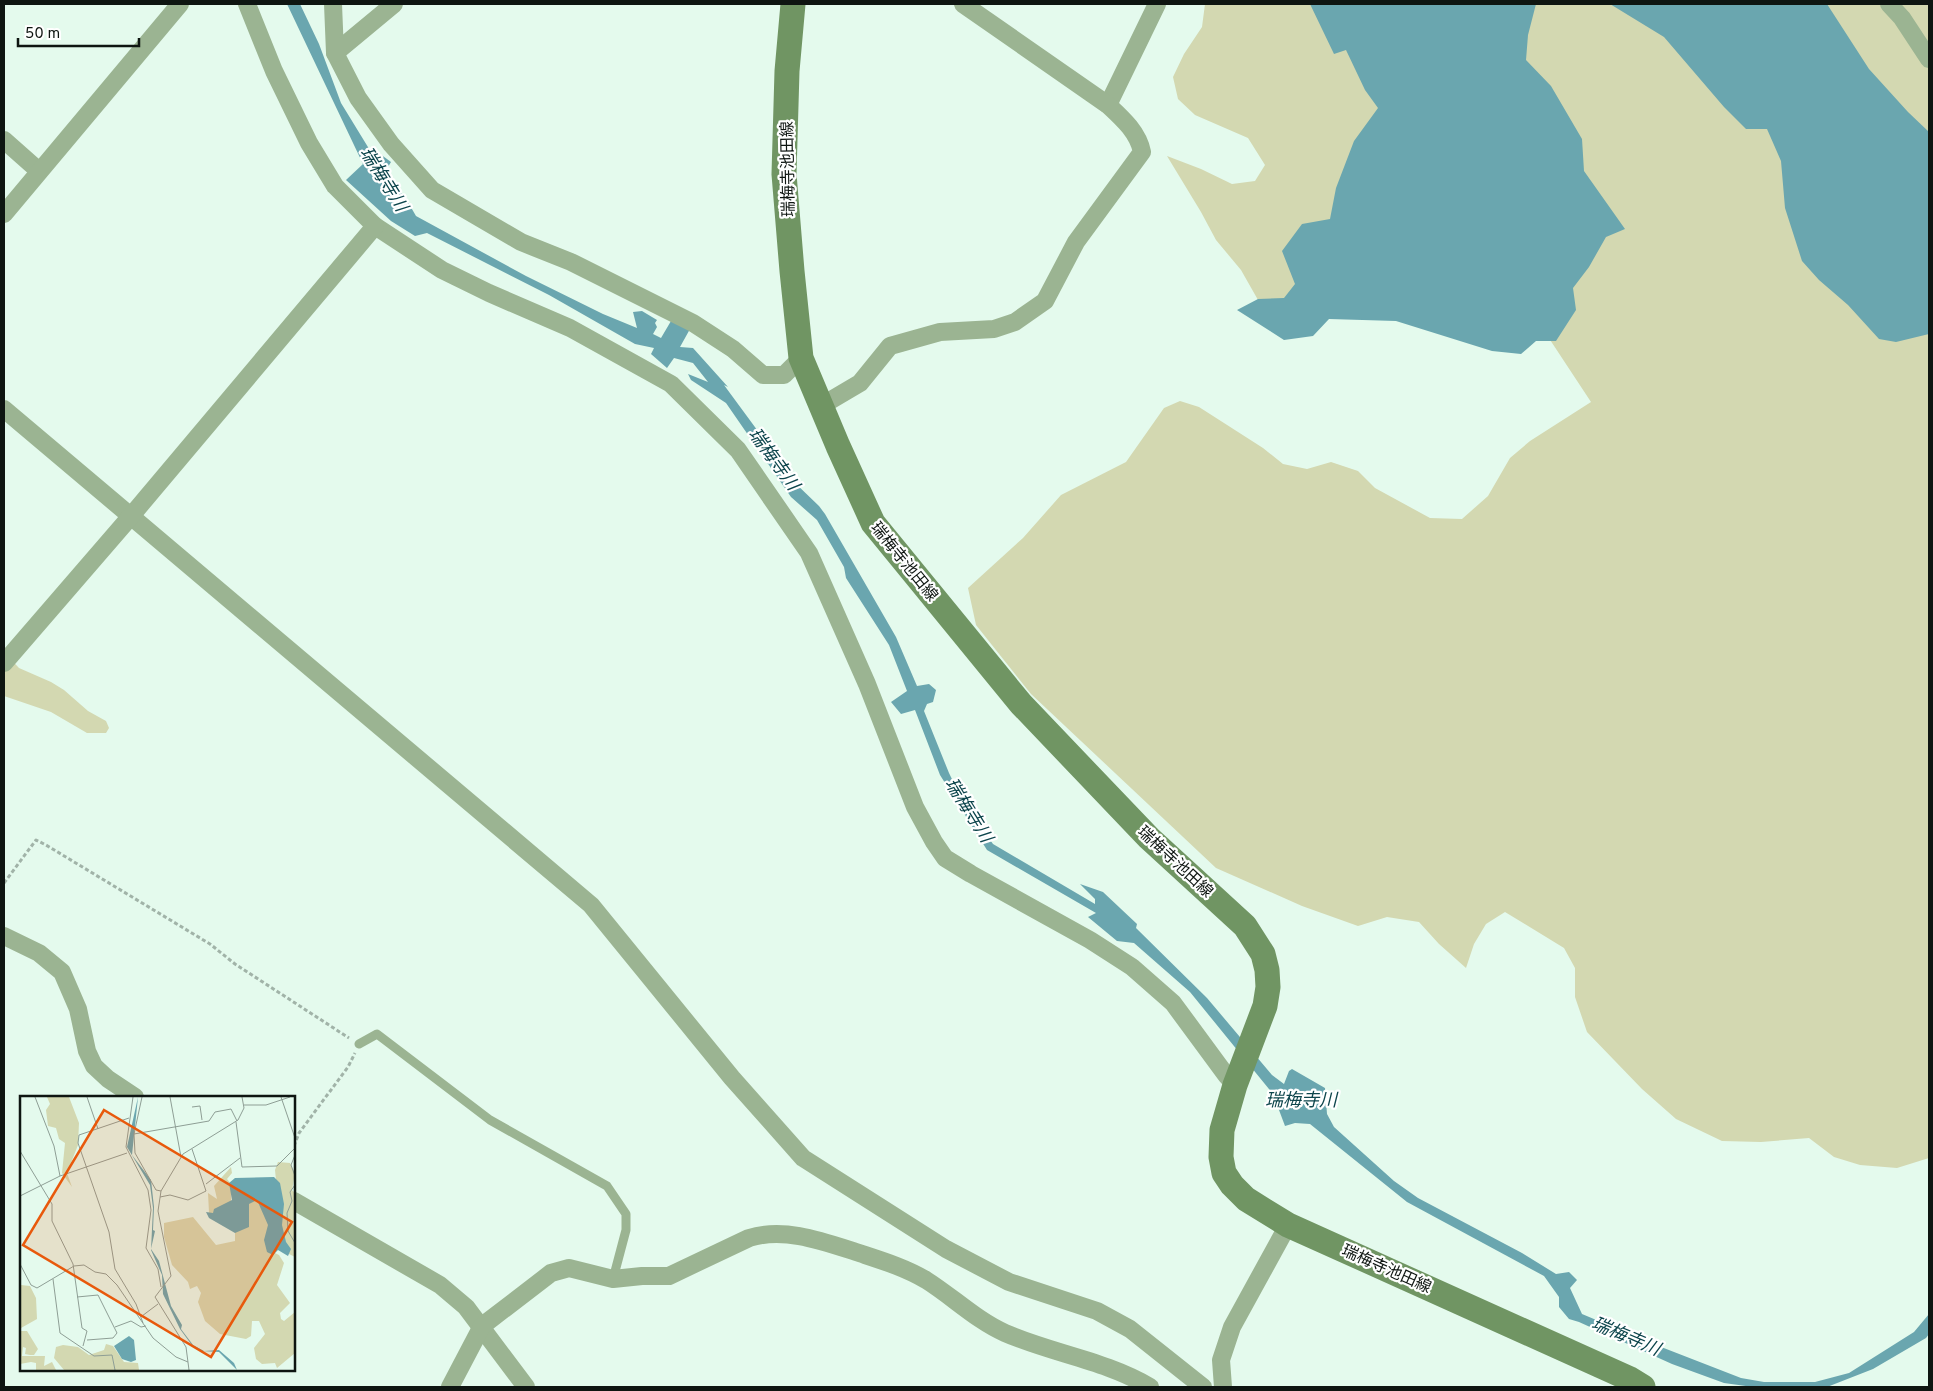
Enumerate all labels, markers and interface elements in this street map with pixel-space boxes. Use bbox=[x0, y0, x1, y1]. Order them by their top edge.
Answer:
scale bar bbox=[18, 15, 139, 47]
text: 50 m bbox=[25, 25, 60, 44]
street label: 瑞梅寺池田線 bbox=[778, 121, 800, 217]
water label: 瑞梅寺川 bbox=[354, 143, 413, 218]
water label: 瑞梅寺川 bbox=[742, 424, 804, 497]
street label: 瑞梅寺池田線 bbox=[865, 519, 941, 606]
water label: 瑞梅寺川 bbox=[939, 774, 998, 849]
street label: 瑞梅寺池田線 bbox=[1133, 822, 1217, 903]
water label: 瑞梅寺川 bbox=[1265, 1090, 1339, 1113]
inset map bbox=[20, 1096, 295, 1371]
street label: 瑞梅寺池田線 bbox=[1338, 1241, 1434, 1298]
water label: 瑞梅寺川 bbox=[1588, 1313, 1665, 1363]

